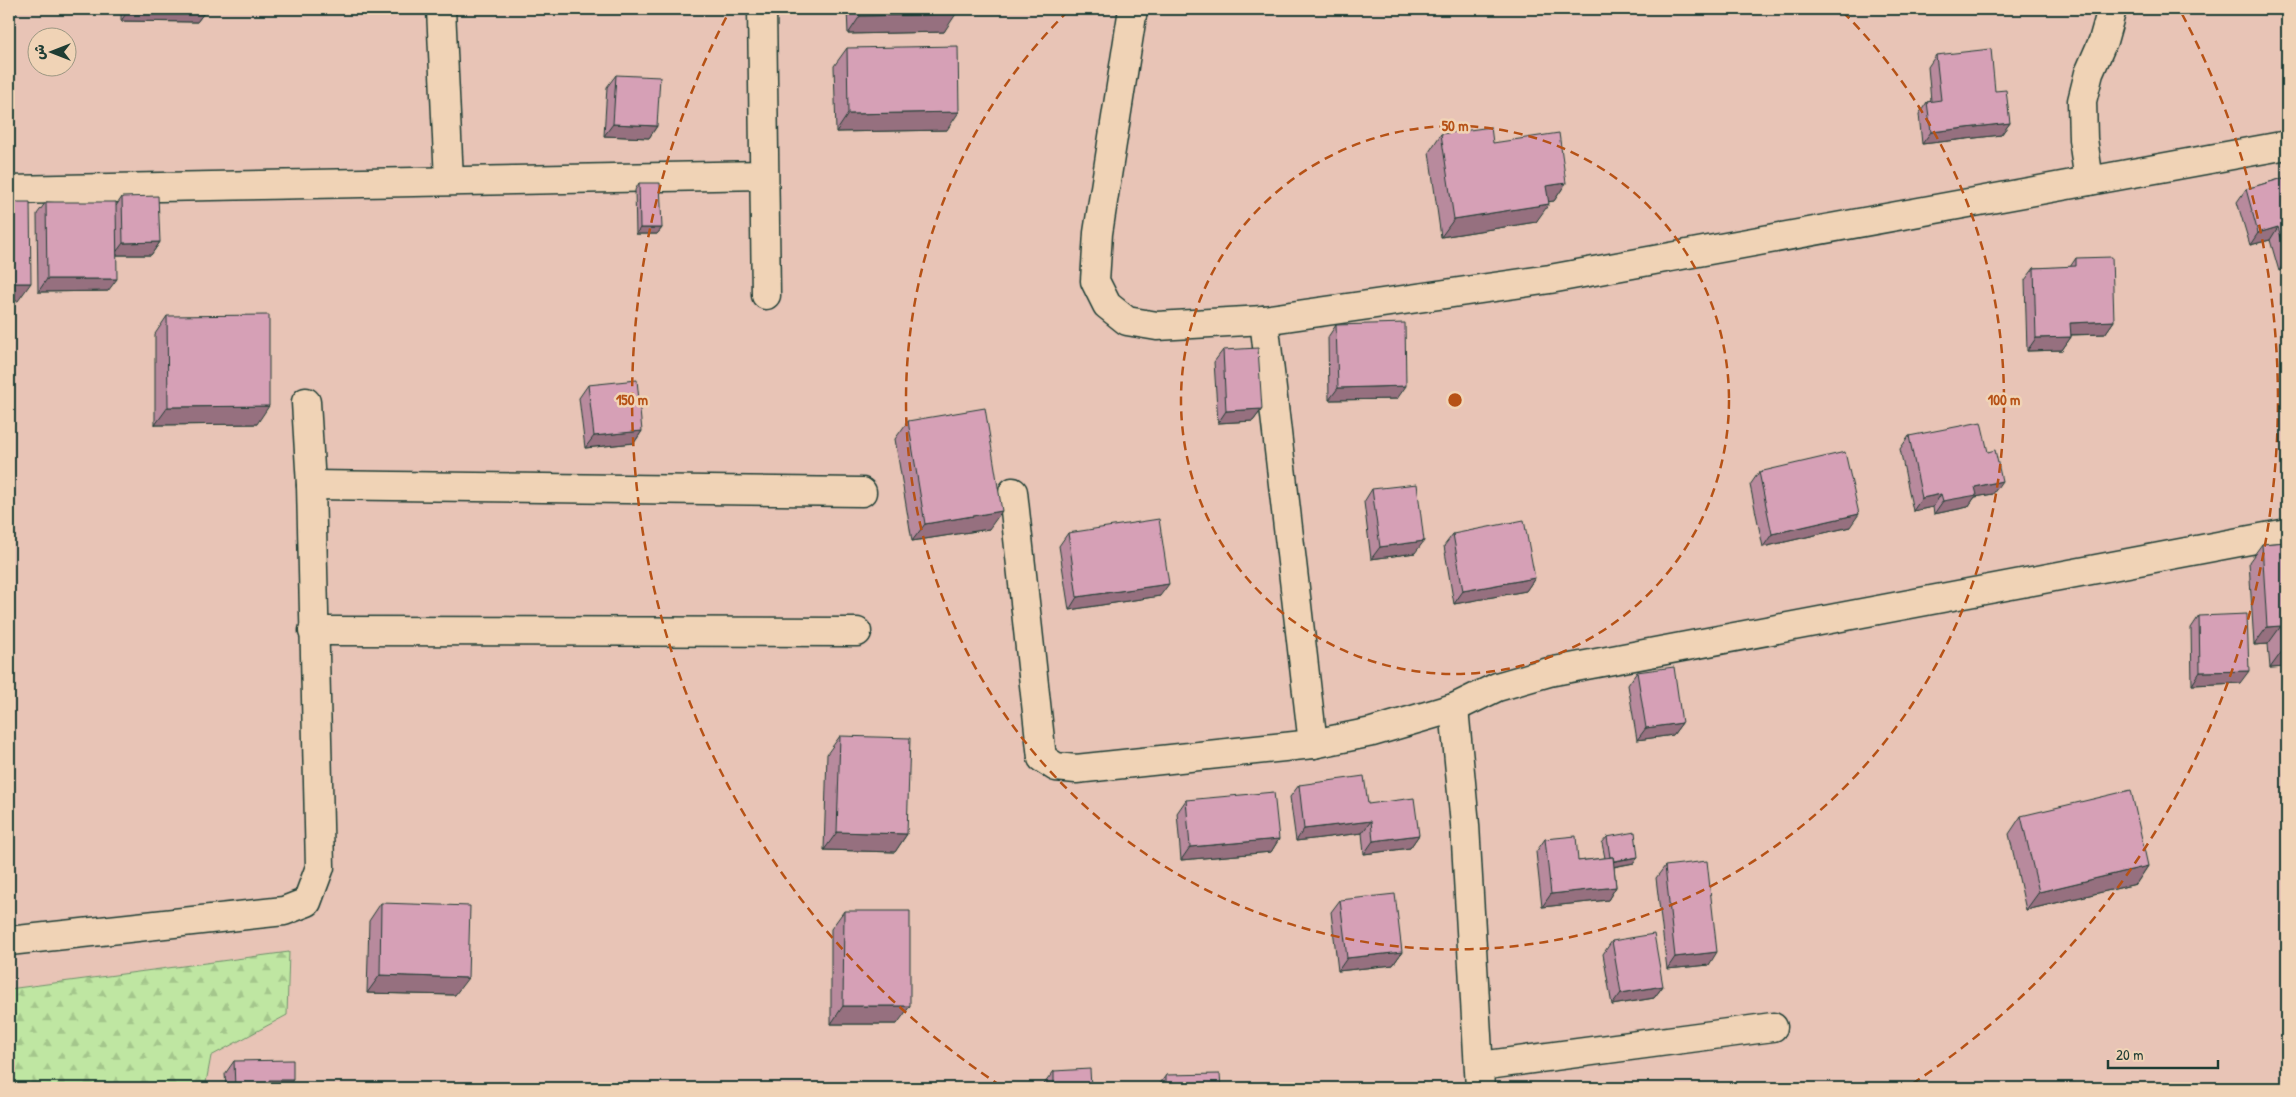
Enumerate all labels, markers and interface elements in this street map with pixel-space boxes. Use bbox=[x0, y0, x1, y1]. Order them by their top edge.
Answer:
north arrow bbox=[28, 28, 78, 78]
text: ش bbox=[29, 44, 48, 60]
text: 50 m bbox=[1442, 115, 1468, 136]
text: 150 m bbox=[616, 389, 648, 410]
text: 100 m bbox=[1988, 389, 2020, 410]
centre of rings bbox=[1446, 391, 1464, 409]
scale bar bbox=[2108, 1037, 2218, 1069]
text: 20 m bbox=[2116, 1044, 2143, 1065]

